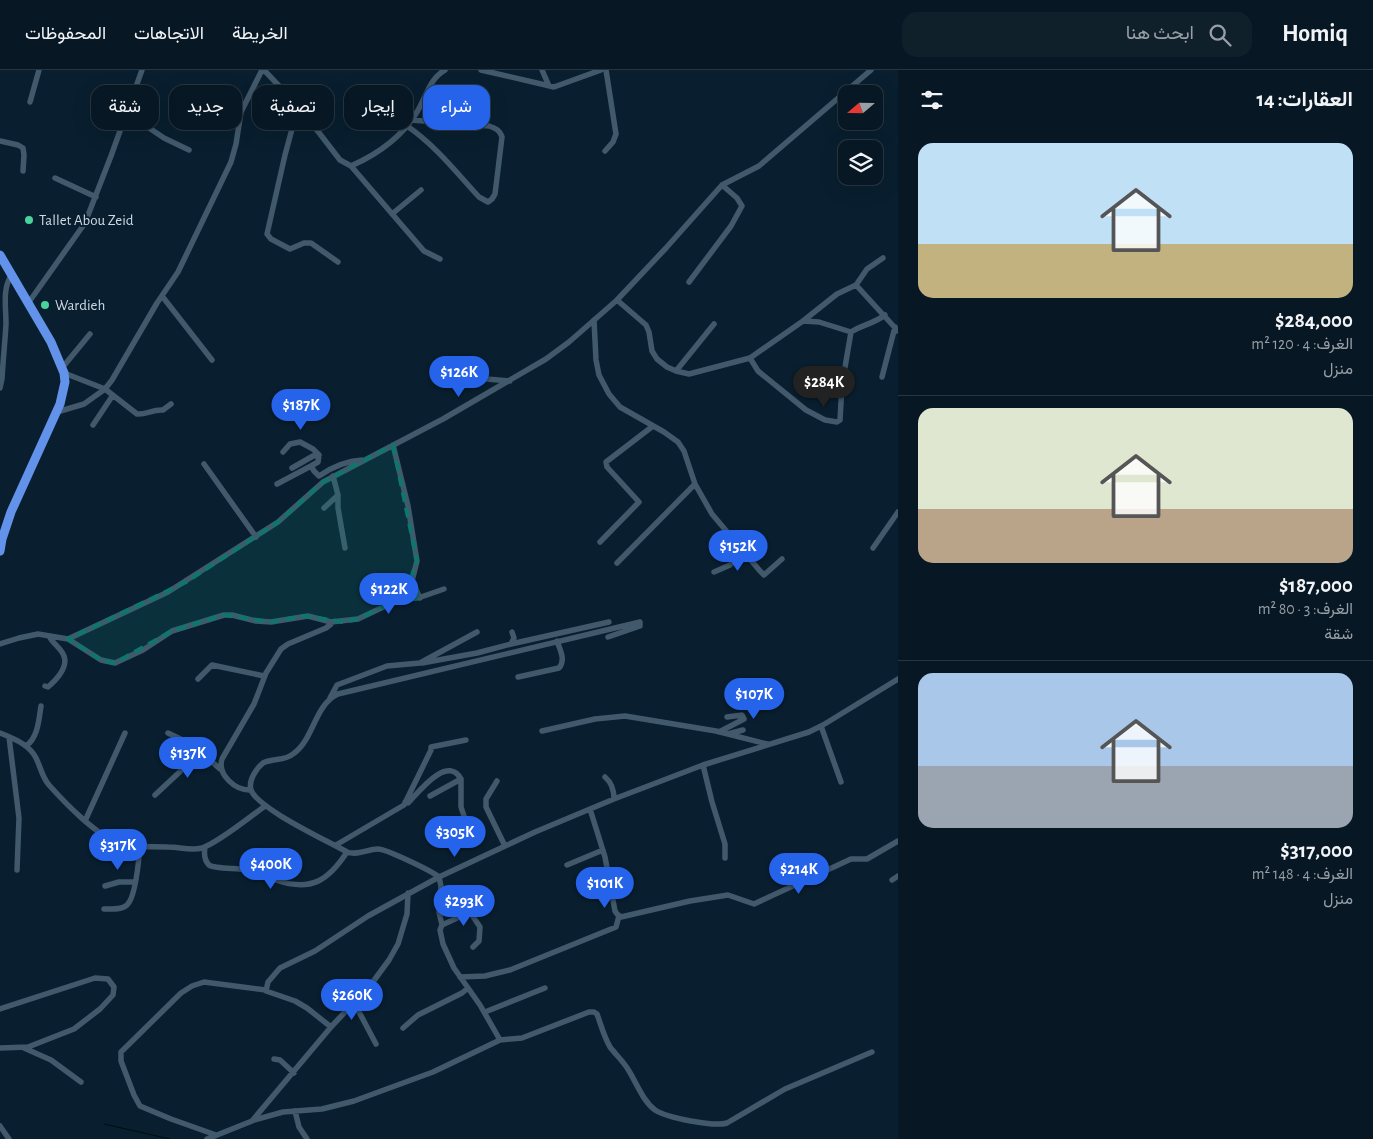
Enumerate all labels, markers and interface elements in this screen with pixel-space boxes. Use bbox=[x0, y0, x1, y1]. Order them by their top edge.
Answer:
search box bbox=[902, 12, 1252, 57]
icon: search bbox=[1206, 21, 1234, 49]
text: Homiq bbox=[1282, 22, 1348, 46]
text: ابحث هنا bbox=[1126, 24, 1194, 43]
text: المحفوظات bbox=[25, 25, 106, 43]
text: الاتجاهات bbox=[134, 25, 204, 43]
text: الخريطة bbox=[232, 25, 288, 43]
chip: شقة bbox=[91, 85, 159, 130]
chip: جديد bbox=[169, 85, 242, 130]
chip: تصفية bbox=[252, 85, 334, 130]
chip: إيجار bbox=[344, 85, 413, 130]
chip: شراء bbox=[423, 85, 490, 130]
north arrow bbox=[838, 85, 882, 130]
map controls bbox=[838, 85, 883, 185]
icon: filters bbox=[918, 86, 946, 114]
text: العقارات: 14 bbox=[1257, 89, 1353, 110]
button: layers bbox=[838, 140, 883, 185]
icon: home bbox=[1091, 175, 1181, 265]
place label: Tallet Abou Zeid bbox=[39, 213, 134, 228]
marker: Tallet Abou Zeid bbox=[23, 214, 35, 226]
place label: Wardieh bbox=[55, 298, 105, 313]
marker: Wardieh bbox=[39, 299, 51, 311]
text: $284,000 bbox=[1275, 310, 1353, 331]
text: الغرف: 4 · 120 m² bbox=[1251, 336, 1353, 352]
pin: $126K bbox=[424, 356, 494, 398]
text: منزل bbox=[1323, 361, 1353, 377]
text: $126K bbox=[440, 364, 478, 380]
pin: $284K bbox=[789, 366, 859, 408]
text: $284K bbox=[804, 374, 844, 390]
pin: $187K bbox=[266, 388, 336, 431]
text: $187K bbox=[282, 397, 320, 413]
icon: home bbox=[1091, 441, 1181, 531]
pin: $152K bbox=[703, 530, 773, 572]
text: $152K bbox=[720, 538, 756, 554]
pin: $122K bbox=[354, 572, 424, 615]
text: $187,000 bbox=[1279, 575, 1353, 596]
text: $122K bbox=[370, 581, 408, 597]
text: الغرف: 3 · 80 m² bbox=[1258, 601, 1353, 617]
text: شقة bbox=[1324, 626, 1353, 642]
pin: $107K bbox=[719, 678, 789, 720]
text: $107K bbox=[735, 686, 773, 702]
icon: home bbox=[1091, 706, 1181, 796]
pin: $137K bbox=[153, 736, 223, 779]
text: $137K bbox=[170, 745, 206, 761]
pin: $305K bbox=[420, 816, 490, 858]
text: $305K bbox=[436, 824, 474, 840]
pin: $317K bbox=[83, 828, 153, 871]
text: $317K bbox=[100, 837, 136, 853]
text: $317,000 bbox=[1280, 840, 1353, 861]
pin: $400K bbox=[236, 848, 306, 890]
pin: $214K bbox=[764, 852, 834, 895]
text: $400K bbox=[250, 856, 292, 872]
text: $214K bbox=[780, 861, 818, 877]
pin: $101K bbox=[570, 866, 640, 909]
text: الغرف: 4 · 148 m² bbox=[1252, 866, 1353, 882]
text: $101K bbox=[587, 875, 623, 891]
pin: $293K bbox=[429, 884, 499, 927]
text: منزل bbox=[1323, 891, 1353, 907]
text: $293K bbox=[445, 893, 483, 909]
pin: $260K bbox=[317, 978, 387, 1021]
text: $260K bbox=[332, 987, 372, 1003]

